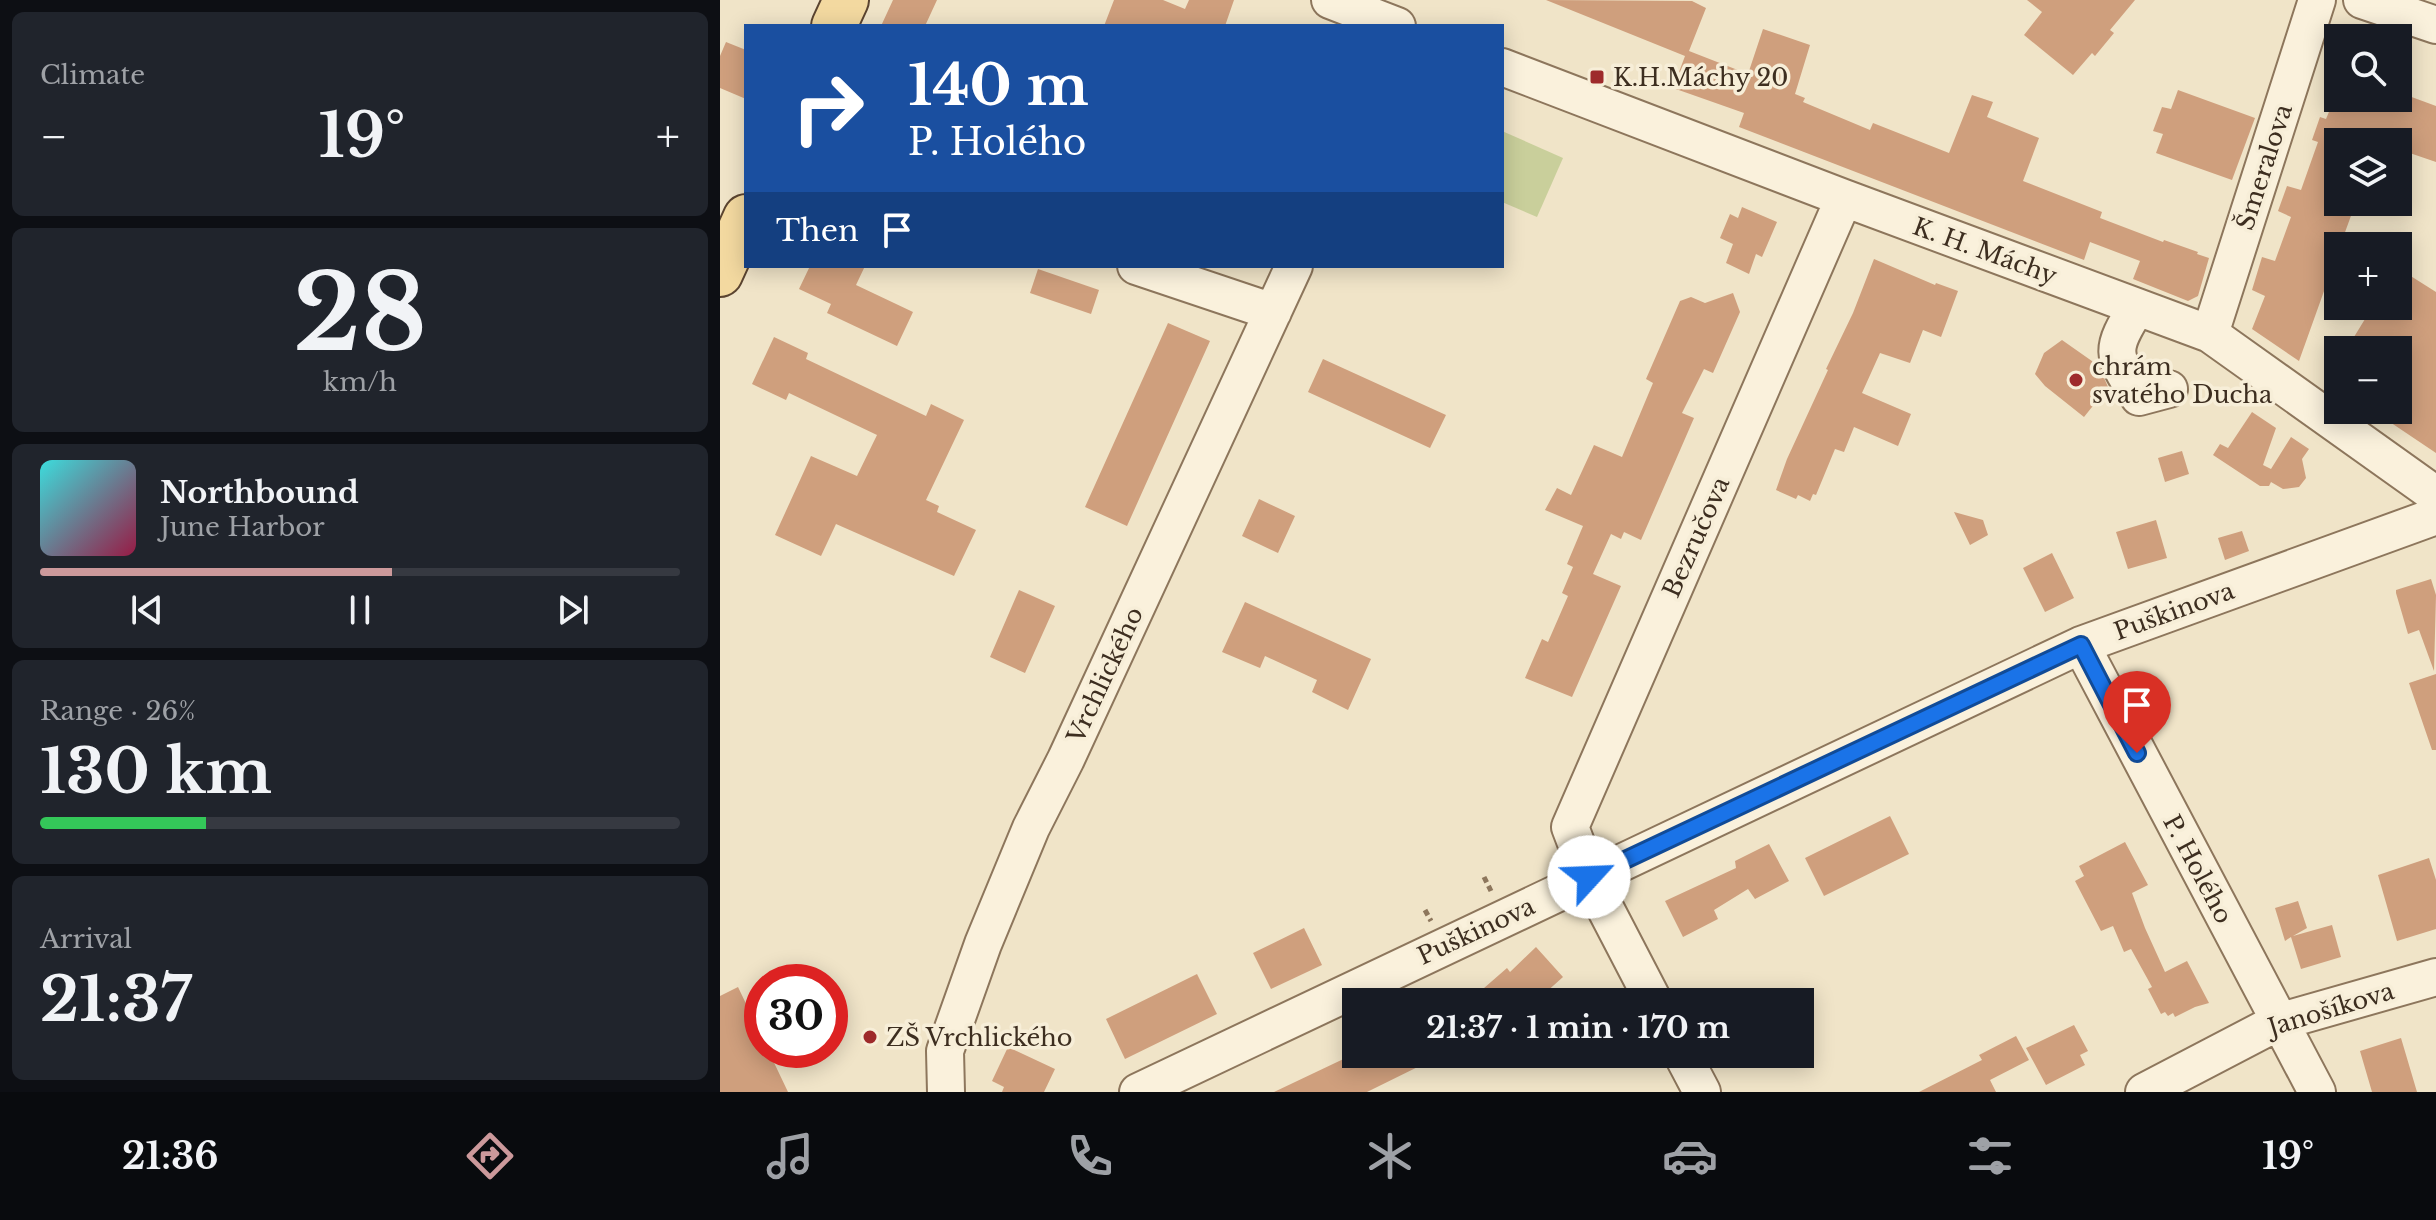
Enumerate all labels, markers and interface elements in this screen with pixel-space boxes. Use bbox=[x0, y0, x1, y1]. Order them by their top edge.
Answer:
map controls bbox=[2324, 24, 2412, 424]
button: search bbox=[2324, 24, 2412, 112]
text: 140 m bbox=[908, 51, 1089, 120]
icon: right bbox=[776, 56, 880, 160]
text: Climate bbox=[40, 59, 145, 91]
place label: K.H.Máchy 20 bbox=[1613, 63, 1788, 92]
marker: K.H.Máchy 20 bbox=[1588, 68, 1606, 86]
text: 19° bbox=[319, 99, 405, 173]
street label: Šmeralova bbox=[2229, 100, 2298, 234]
text: − bbox=[40, 109, 68, 164]
text: + bbox=[656, 109, 680, 164]
text: P. Holého bbox=[908, 120, 1086, 165]
button: layers bbox=[2324, 128, 2412, 216]
icon: arrive bbox=[875, 208, 919, 252]
text: Then bbox=[776, 212, 859, 249]
street label: K. H. Máchy bbox=[1909, 212, 2062, 291]
button: + bbox=[2324, 232, 2412, 320]
text: 28 bbox=[293, 249, 427, 378]
button: − bbox=[2324, 336, 2412, 424]
place label: chrám svatého Ducha bbox=[2092, 352, 2273, 409]
text: km/h bbox=[323, 366, 397, 398]
marker: chrám svatého Ducha bbox=[2067, 371, 2085, 389]
street label: Bezručova bbox=[1657, 472, 1736, 602]
text: Northbound bbox=[160, 474, 359, 511]
text: June Harbor bbox=[160, 511, 325, 543]
street label: Puškinova bbox=[2110, 576, 2239, 646]
icon: previous bbox=[125, 588, 169, 632]
icon: pause bbox=[338, 588, 382, 632]
icon: next bbox=[551, 588, 595, 632]
street label: Vrchlického bbox=[1060, 602, 1149, 748]
pin bbox=[2103, 671, 2171, 753]
icon: arrive bbox=[2115, 683, 2159, 727]
text: Range · 26% bbox=[40, 695, 196, 727]
text: 130 km bbox=[40, 735, 272, 809]
street label: P. Holého bbox=[2157, 810, 2239, 928]
position arrow bbox=[1547, 835, 1631, 919]
street label: Puškinova bbox=[1413, 891, 1540, 971]
text: Arrival bbox=[40, 923, 132, 955]
text: 21:37 bbox=[40, 963, 191, 1037]
speed limit sign: 30 bbox=[744, 964, 848, 1068]
street label: Janošíkova bbox=[2262, 976, 2398, 1043]
text: 21:37 · 1 min · 170 m bbox=[1426, 1009, 1730, 1046]
place label: ZŠ Vrchlického bbox=[886, 1022, 1073, 1052]
marker: ZŠ Vrchlického bbox=[861, 1028, 879, 1046]
icon: directions bbox=[462, 1128, 518, 1184]
icon: music bbox=[762, 1128, 818, 1184]
icon: phone bbox=[1062, 1128, 1118, 1184]
icon: climate bbox=[1362, 1128, 1418, 1184]
icon: car bbox=[1662, 1128, 1718, 1184]
icon: filters bbox=[1962, 1128, 2018, 1184]
text: 21:36 bbox=[122, 1134, 219, 1179]
text: 19° bbox=[2262, 1134, 2314, 1179]

